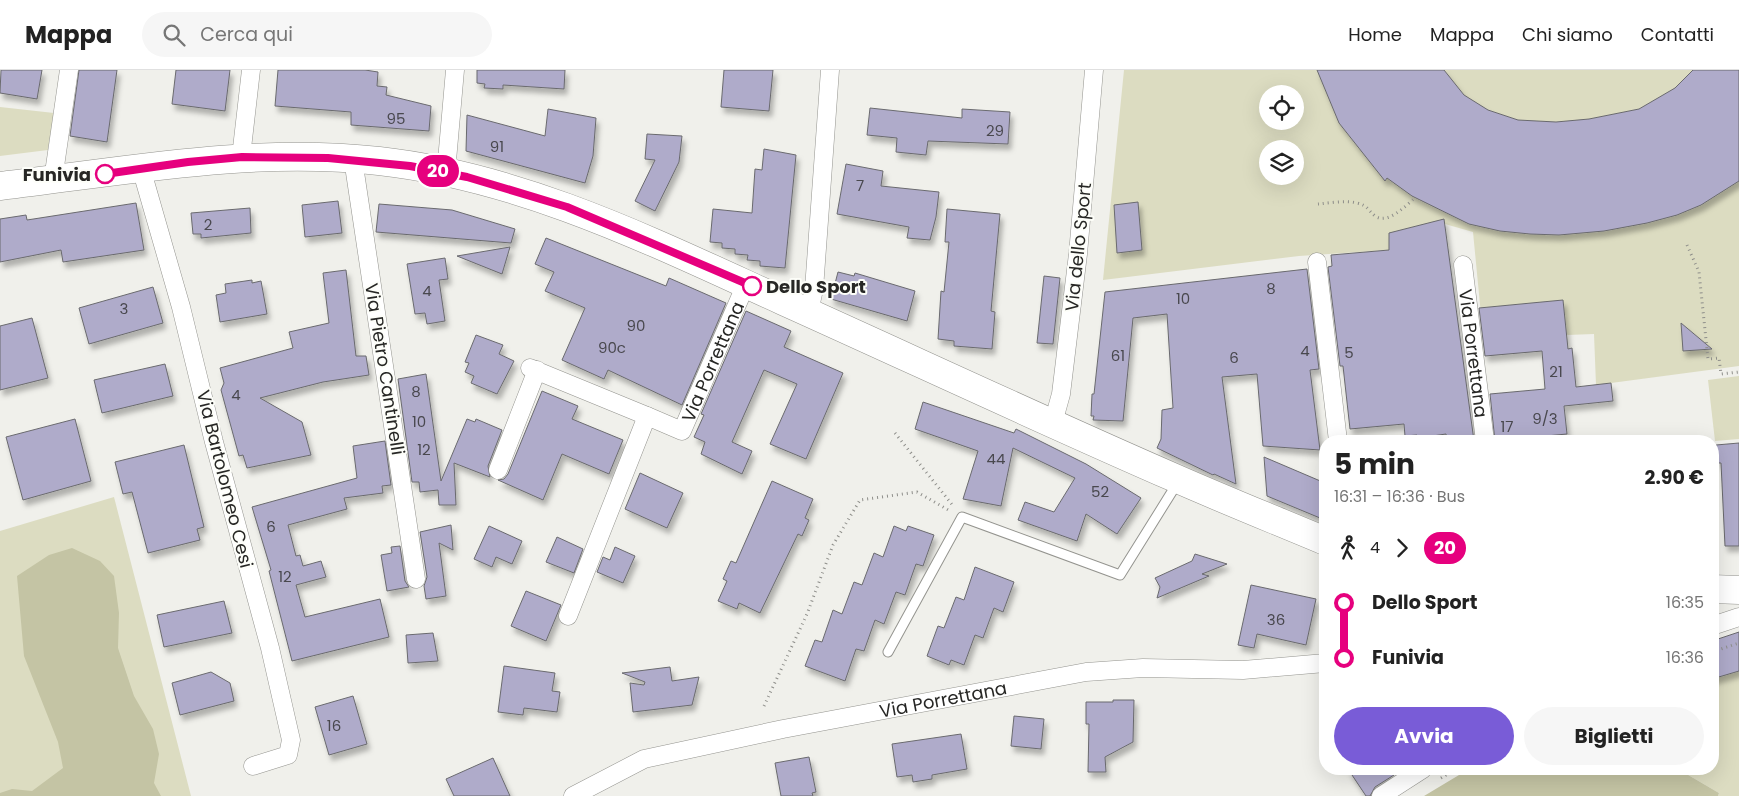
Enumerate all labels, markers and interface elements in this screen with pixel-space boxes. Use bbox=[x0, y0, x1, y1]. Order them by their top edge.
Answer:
search box bbox=[142, 12, 492, 57]
text: Mappa bbox=[25, 18, 112, 51]
icon: search bbox=[160, 21, 188, 49]
text: Cerca qui bbox=[200, 21, 293, 48]
text: Home bbox=[1348, 22, 1402, 47]
text: Mappa bbox=[1430, 22, 1494, 47]
text: Chi siamo bbox=[1522, 22, 1613, 47]
text: Contatti bbox=[1641, 22, 1714, 47]
map controls bbox=[1259, 85, 1304, 185]
button: locate bbox=[1259, 85, 1304, 130]
house number: 95 bbox=[387, 108, 405, 129]
house number: 29 bbox=[986, 120, 1004, 141]
house number: 91 bbox=[490, 136, 504, 157]
button: layers bbox=[1259, 140, 1304, 185]
line badge: 20 bbox=[416, 155, 460, 187]
text: 20 bbox=[427, 158, 449, 183]
place label: Funivia bbox=[23, 162, 91, 187]
marker: Funivia bbox=[95, 164, 115, 184]
house number: 7 bbox=[856, 175, 864, 196]
street label: Via dello Sport bbox=[1059, 181, 1097, 313]
house number: 2 bbox=[204, 214, 212, 235]
place label: Dello Sport bbox=[766, 274, 866, 299]
marker: Dello Sport bbox=[742, 276, 762, 296]
house number: 8 bbox=[1266, 278, 1276, 299]
house number: 4 bbox=[422, 280, 432, 301]
street label: Via Pietro Cantinelli bbox=[359, 281, 411, 457]
house number: 10 bbox=[1176, 288, 1190, 309]
street label: Via Porrettana bbox=[1454, 288, 1494, 419]
street label: Via Porrettana bbox=[675, 297, 750, 426]
house number: 3 bbox=[120, 298, 128, 319]
house number: 90 bbox=[627, 315, 645, 336]
house number: 90c bbox=[598, 337, 626, 358]
house number: 4 bbox=[1300, 340, 1310, 361]
house number: 5 bbox=[1344, 342, 1354, 363]
house number: 61 bbox=[1111, 345, 1125, 366]
house number: 6 bbox=[1229, 347, 1239, 368]
house number: 21 bbox=[1549, 361, 1563, 382]
house number: 8 bbox=[411, 381, 421, 402]
house number: 4 bbox=[231, 384, 241, 405]
street label: Via Bartolomeo Cesi bbox=[191, 387, 259, 571]
house number: 9/3 bbox=[1532, 408, 1558, 429]
house number: 10 bbox=[412, 411, 426, 432]
house number: 17 bbox=[1501, 416, 1514, 437]
house number: 12 bbox=[417, 439, 431, 460]
text: 5 min bbox=[1334, 445, 1415, 484]
house number: 44 bbox=[987, 448, 1005, 469]
text: 2.90 € bbox=[1645, 464, 1704, 491]
house number: 52 bbox=[1091, 481, 1109, 502]
text: 16:31 – 16:36 · Bus bbox=[1334, 485, 1465, 508]
house number: 6 bbox=[266, 516, 276, 537]
icon: walk bbox=[1334, 534, 1362, 562]
icon: forward bbox=[1388, 534, 1416, 562]
text: 20 bbox=[1434, 535, 1456, 560]
text: 4 bbox=[1370, 536, 1380, 559]
house number: 12 bbox=[278, 566, 292, 587]
text: Dello Sport bbox=[1372, 589, 1477, 616]
text: 16:35 bbox=[1666, 591, 1704, 614]
house number: 36 bbox=[1267, 609, 1285, 630]
text: Funivia bbox=[1372, 644, 1444, 671]
text: 16:36 bbox=[1666, 646, 1704, 669]
street label: Via Porrettana bbox=[877, 675, 1009, 723]
button: Avvia bbox=[1334, 707, 1514, 765]
button: Biglietti bbox=[1524, 707, 1704, 765]
house number: 16 bbox=[327, 715, 341, 736]

